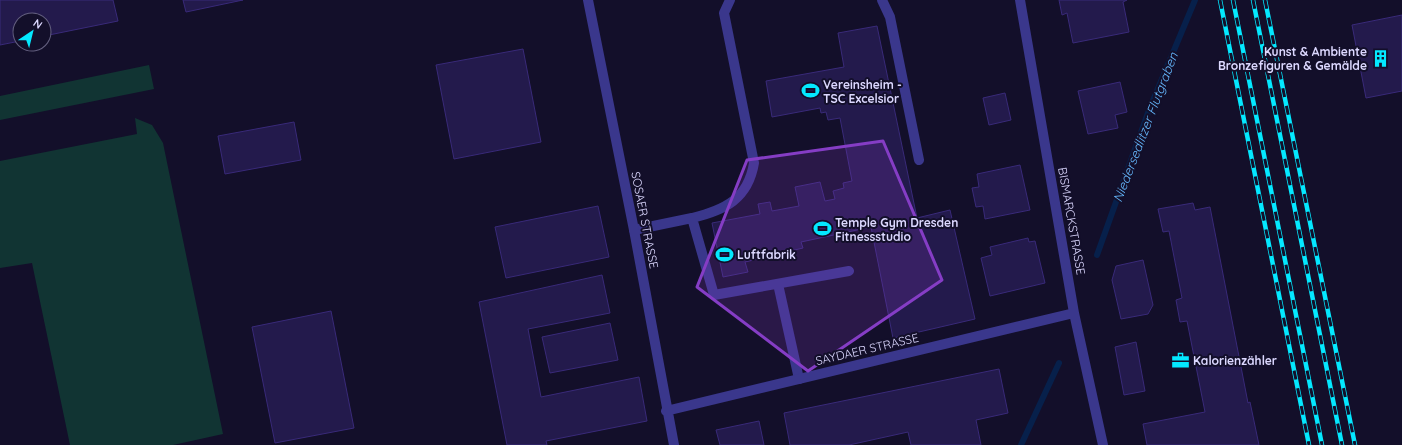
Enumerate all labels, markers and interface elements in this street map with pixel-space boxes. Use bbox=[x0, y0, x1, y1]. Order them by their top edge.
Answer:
north arrow bbox=[12, 12, 52, 52]
text: N bbox=[30, 16, 45, 32]
place label: Kunst & Ambiente Bronzefiguren & Gemälde bbox=[1218, 44, 1367, 73]
building icon: Kunst & Ambiente Bronzefiguren & Gemälde bbox=[1370, 48, 1390, 68]
water label: Niedersedlitzer Flutgraben bbox=[1109, 50, 1181, 204]
place label: Vereinsheim - TSC Excelsior bbox=[823, 77, 902, 106]
sports icon: Vereinsheim - TSC Excelsior bbox=[800, 81, 820, 101]
street label: BISMARCKSTRASSE bbox=[1055, 166, 1089, 276]
street label: SOSAER STRASSE bbox=[628, 170, 662, 270]
place label: Temple Gym Dresden Fitnessstudio bbox=[835, 215, 958, 244]
sports icon: Temple Gym Dresden Fitnessstudio bbox=[812, 219, 832, 239]
sports icon: Luftfabrik bbox=[714, 244, 734, 264]
place label: Luftfabrik bbox=[737, 247, 796, 262]
street label: SAYDAER STRASSE bbox=[814, 330, 920, 368]
office icon: Kalorienzähler bbox=[1170, 350, 1190, 370]
place label: Kalorienzähler bbox=[1193, 353, 1277, 368]

